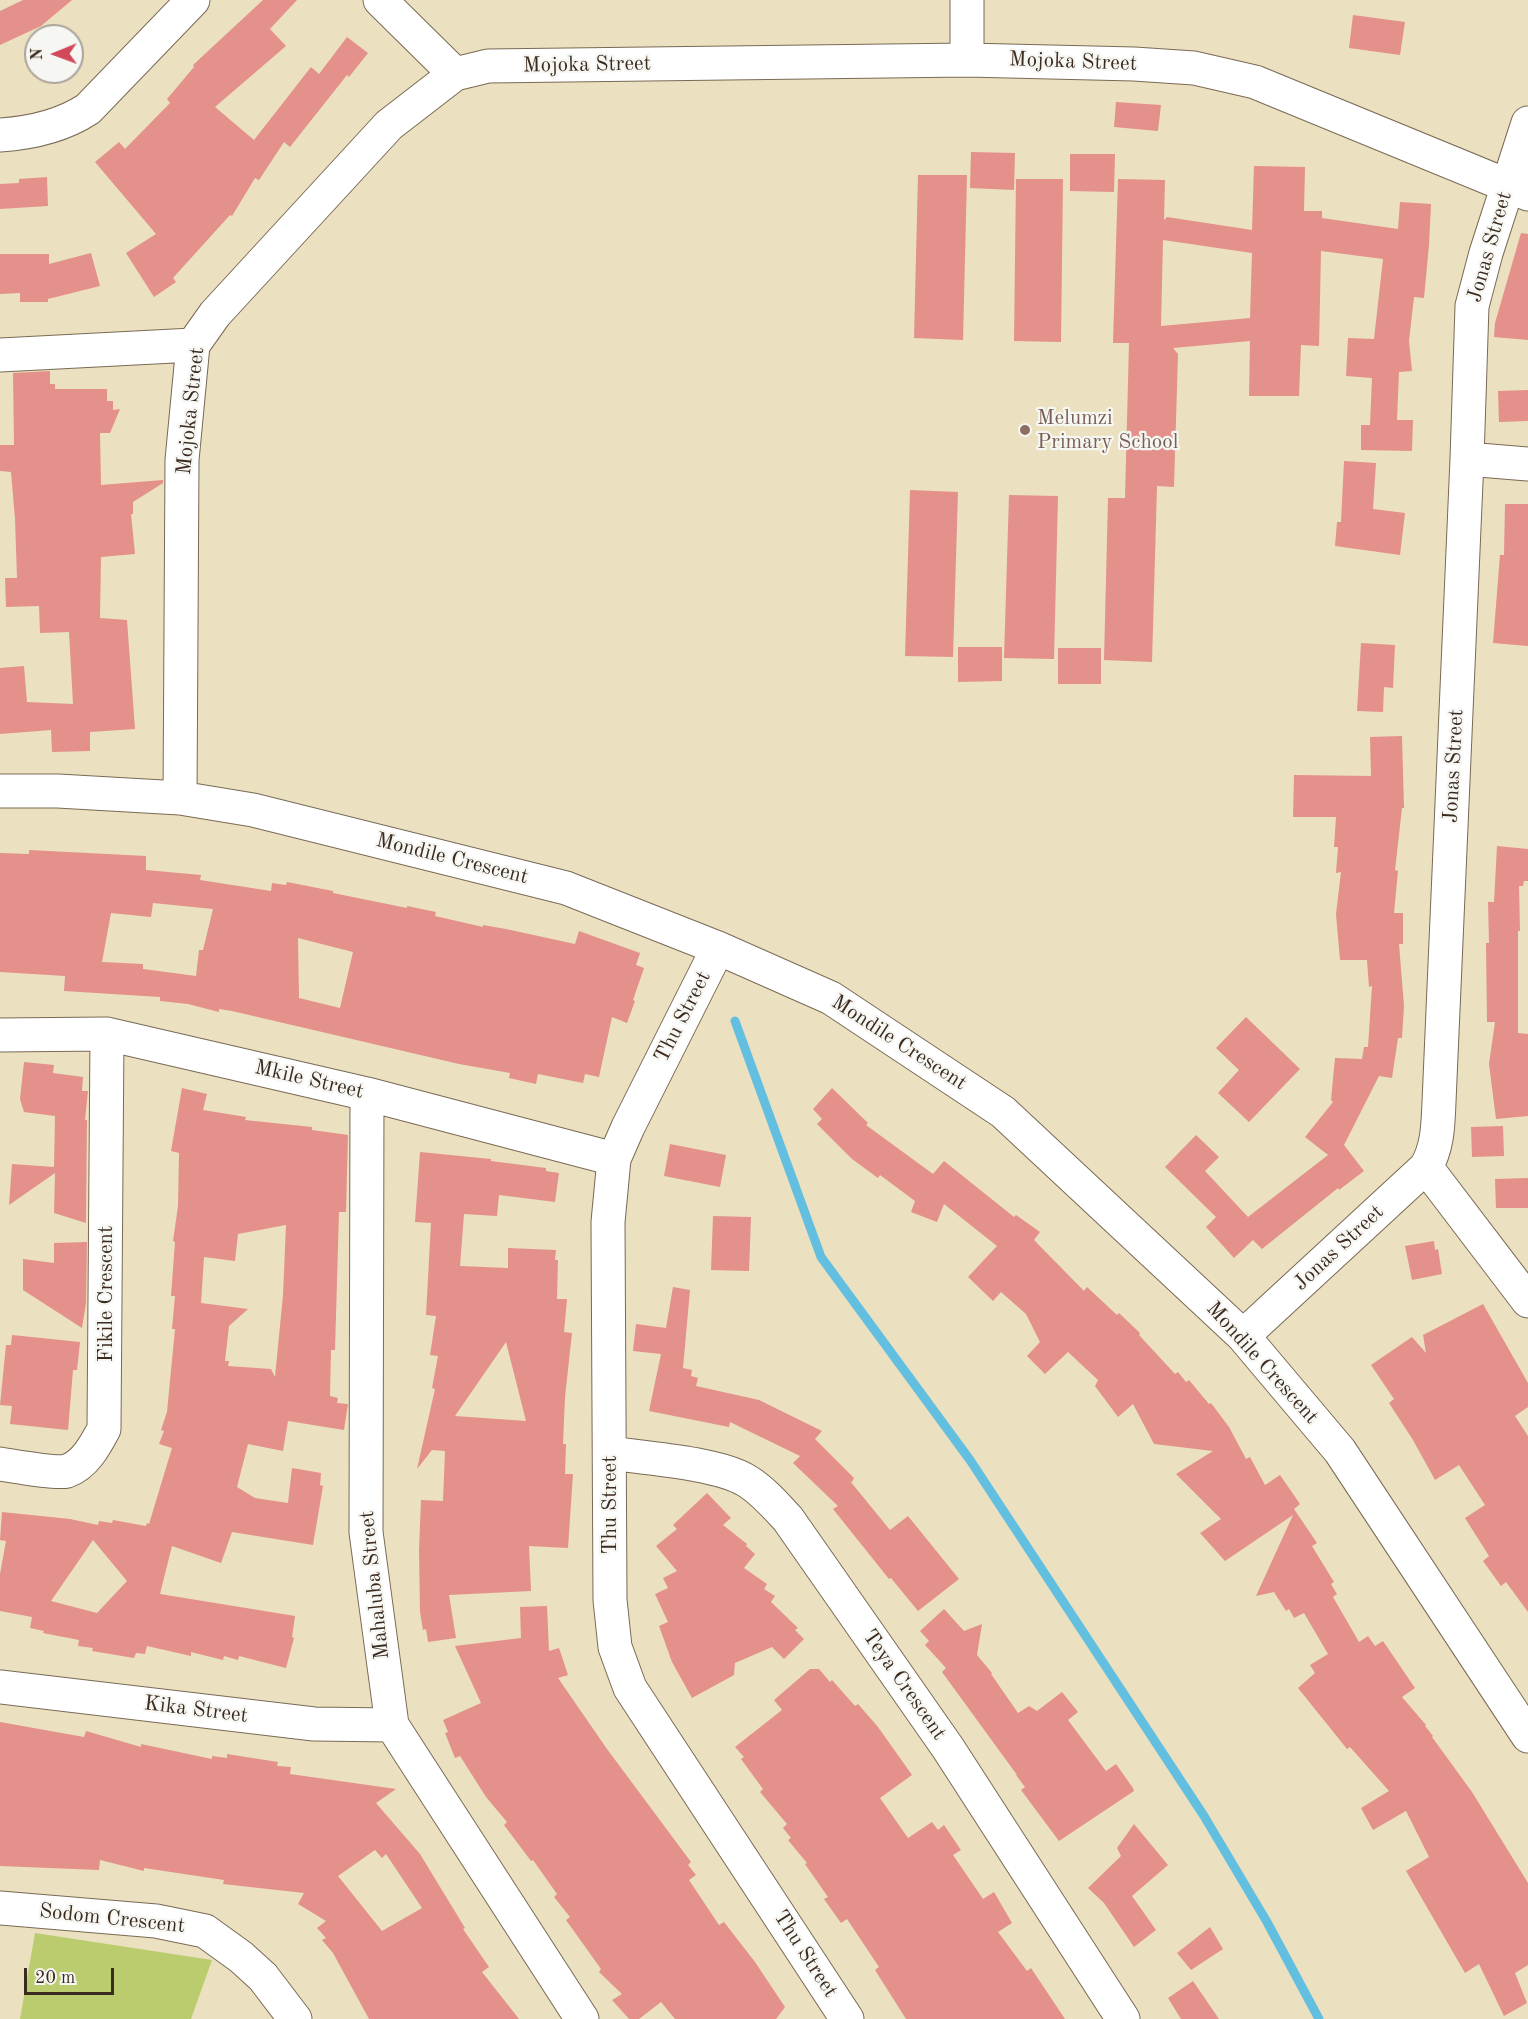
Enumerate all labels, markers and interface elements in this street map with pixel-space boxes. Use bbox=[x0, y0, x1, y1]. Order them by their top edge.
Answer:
north arrow bbox=[24, 24, 84, 84]
street label: Mojoka Street bbox=[1009, 47, 1137, 77]
text: N bbox=[30, 48, 46, 61]
street label: Mojoka Street bbox=[523, 51, 651, 79]
street label: Jonas Street bbox=[1462, 189, 1518, 305]
street label: Mojoka Street bbox=[172, 346, 210, 476]
place label: Melumzi Primary School bbox=[1037, 405, 1178, 455]
marker: Melumzi Primary School bbox=[1018, 423, 1032, 437]
street label: Jonas Street bbox=[1438, 708, 1470, 824]
street label: Mondile Crescent bbox=[373, 828, 531, 890]
street label: Thu Street bbox=[649, 967, 717, 1067]
street label: Mondile Crescent bbox=[827, 990, 971, 1096]
street label: Mkile Street bbox=[252, 1055, 366, 1105]
street label: Jonas Street bbox=[1289, 1200, 1389, 1296]
street label: Fikile Crescent bbox=[93, 1226, 119, 1362]
street label: Mondile Crescent bbox=[1200, 1297, 1324, 1429]
street label: Thu Street bbox=[597, 1455, 623, 1555]
street label: Mahaluba Street bbox=[355, 1509, 395, 1661]
street label: Teya Crescent bbox=[857, 1625, 951, 1745]
street label: Kika Street bbox=[143, 1691, 249, 1729]
street label: Sodom Crescent bbox=[38, 1899, 186, 1939]
street label: Thu Street bbox=[767, 1906, 843, 2002]
scale bar bbox=[27, 1956, 117, 1994]
text: 20 m bbox=[35, 1969, 75, 1987]

